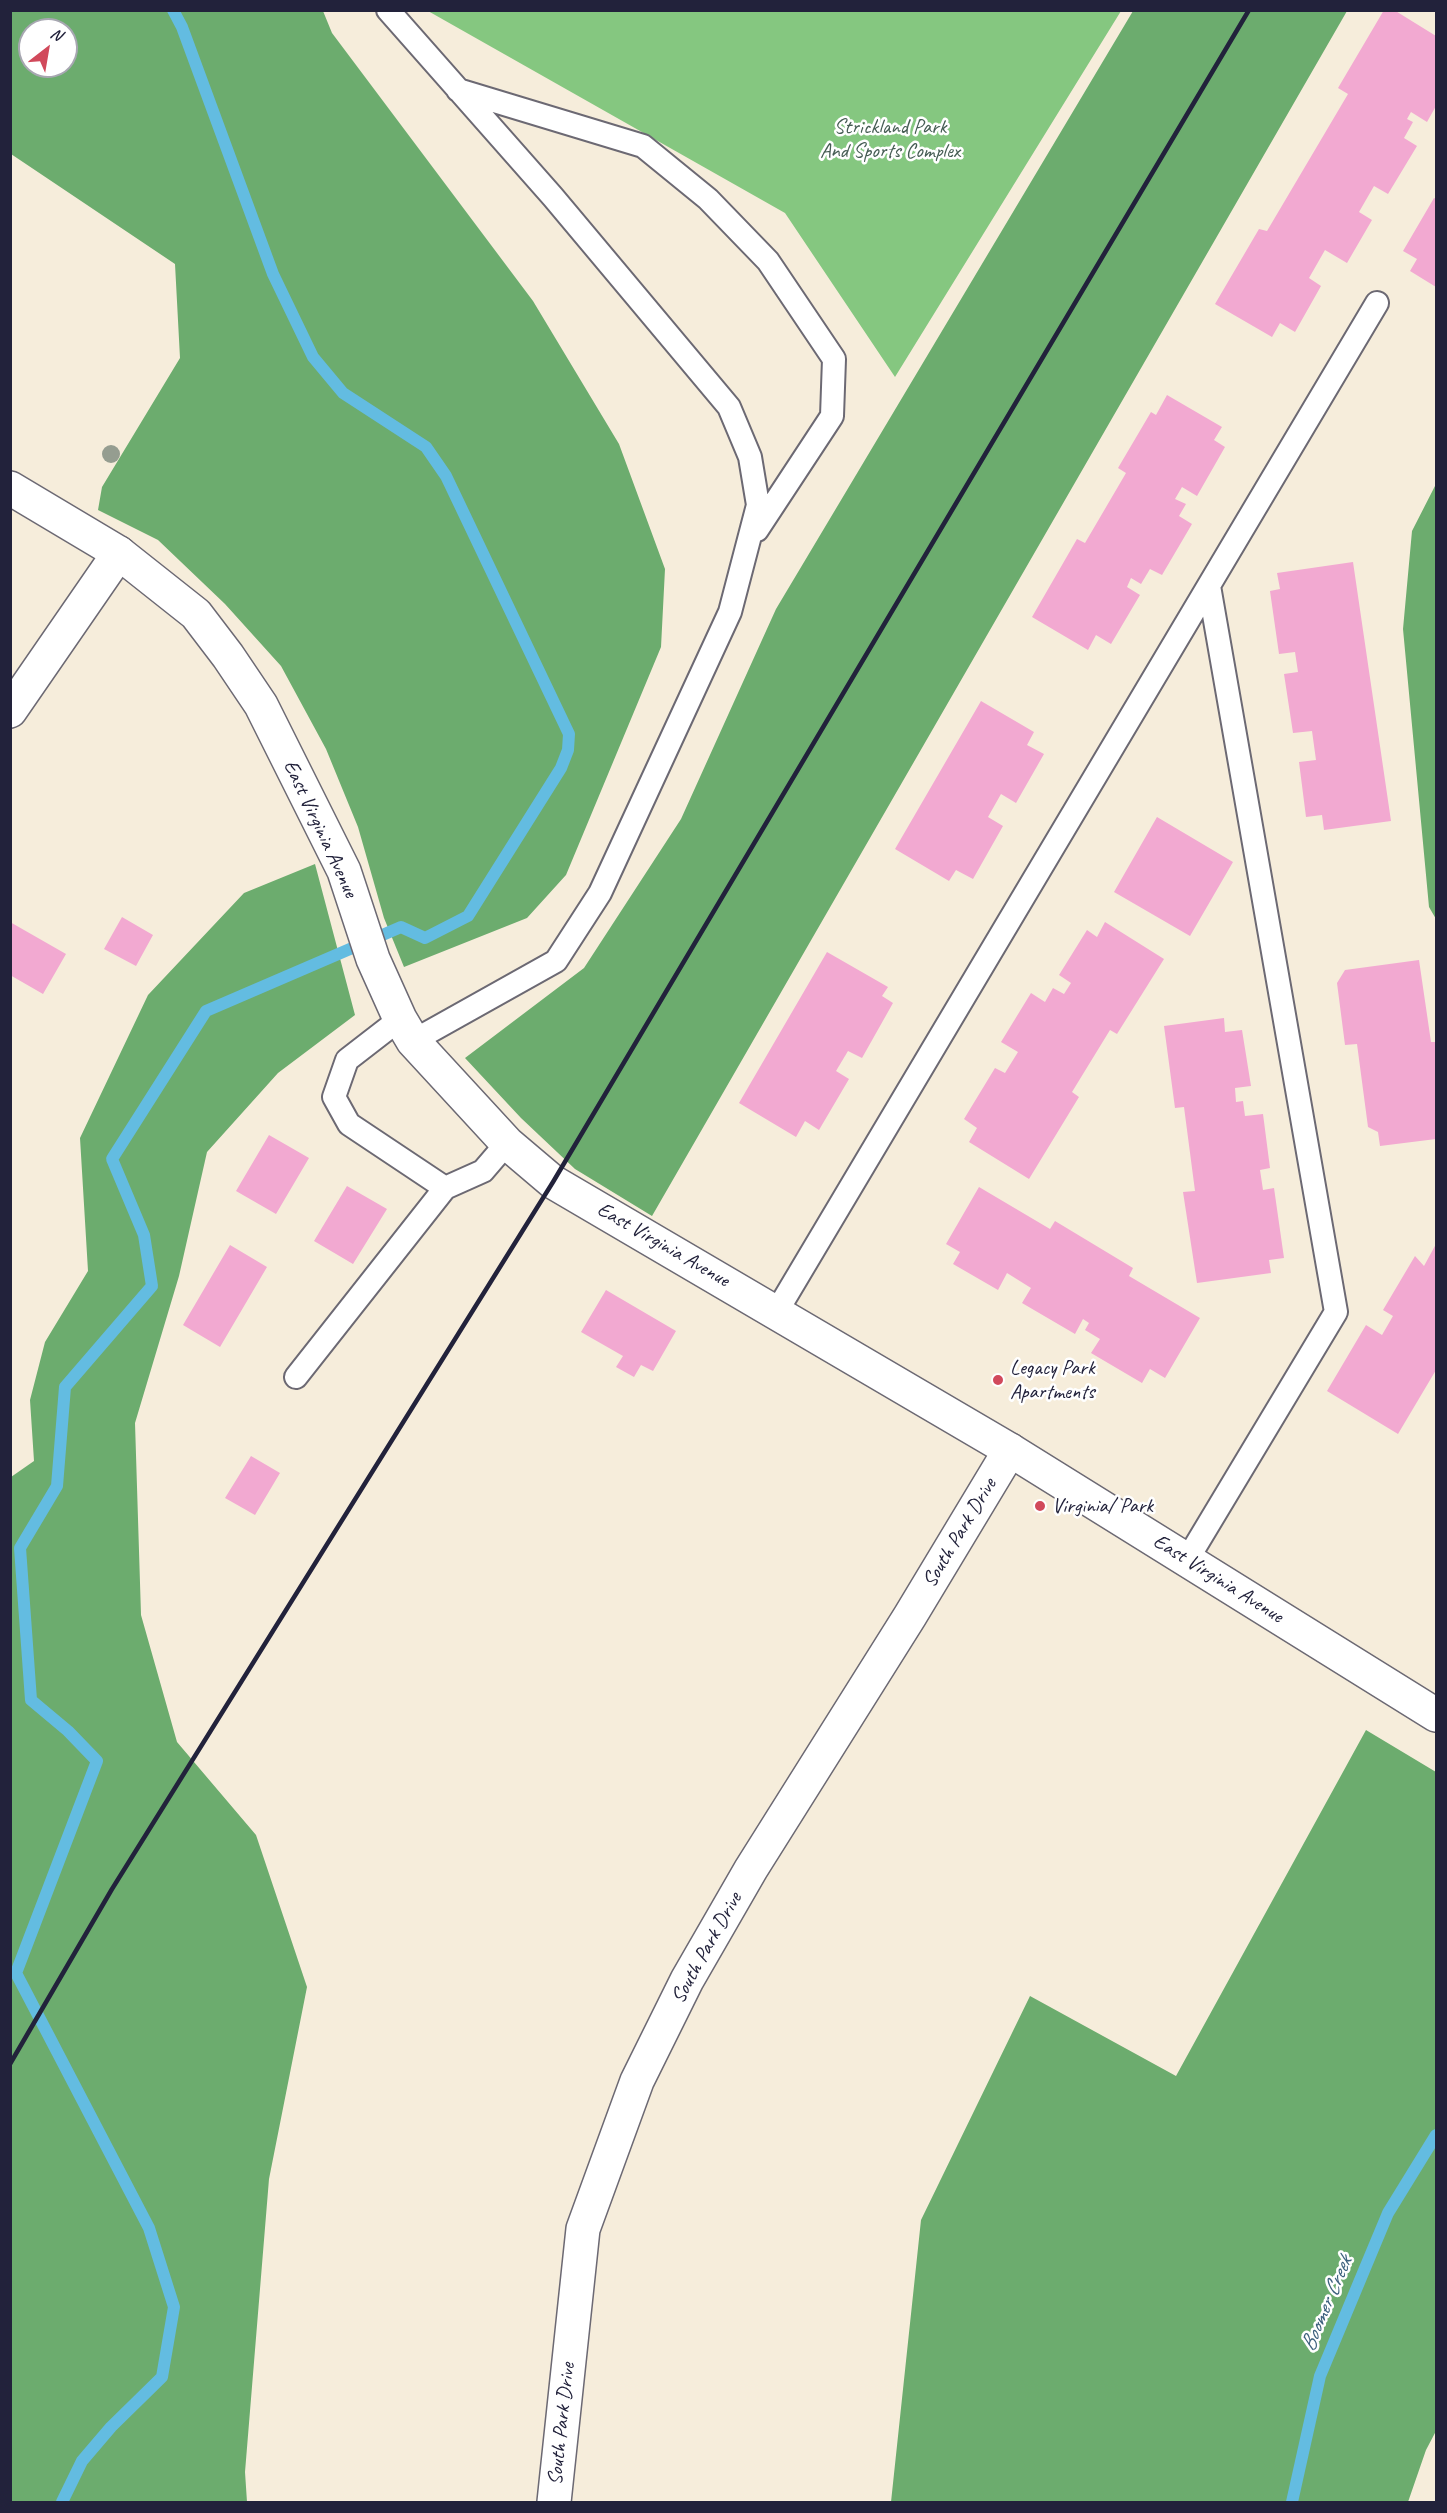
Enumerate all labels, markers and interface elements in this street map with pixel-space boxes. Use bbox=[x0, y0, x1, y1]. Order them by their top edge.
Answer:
north arrow bbox=[18, 18, 78, 78]
text: N bbox=[47, 23, 66, 45]
park label: Strickland Park And Sports Complex bbox=[820, 114, 960, 164]
street label: East Virginia Avenue bbox=[277, 756, 363, 902]
street label: East Virginia Avenue bbox=[592, 1197, 734, 1293]
place label: Legacy Park Apartments bbox=[1010, 1355, 1095, 1405]
marker: Legacy Park Apartments bbox=[991, 1373, 1005, 1387]
street label: South Park Drive bbox=[918, 1474, 1002, 1592]
place label: Virginia/ Park bbox=[1052, 1493, 1153, 1519]
marker: Virginia/ Park bbox=[1033, 1499, 1047, 1513]
street label: East Virginia Avenue bbox=[1148, 1529, 1288, 1629]
street label: South Park Drive bbox=[666, 1888, 748, 2008]
water label: Boomer Creek bbox=[1295, 2253, 1359, 2355]
street label: South Park Drive bbox=[543, 2362, 581, 2486]

